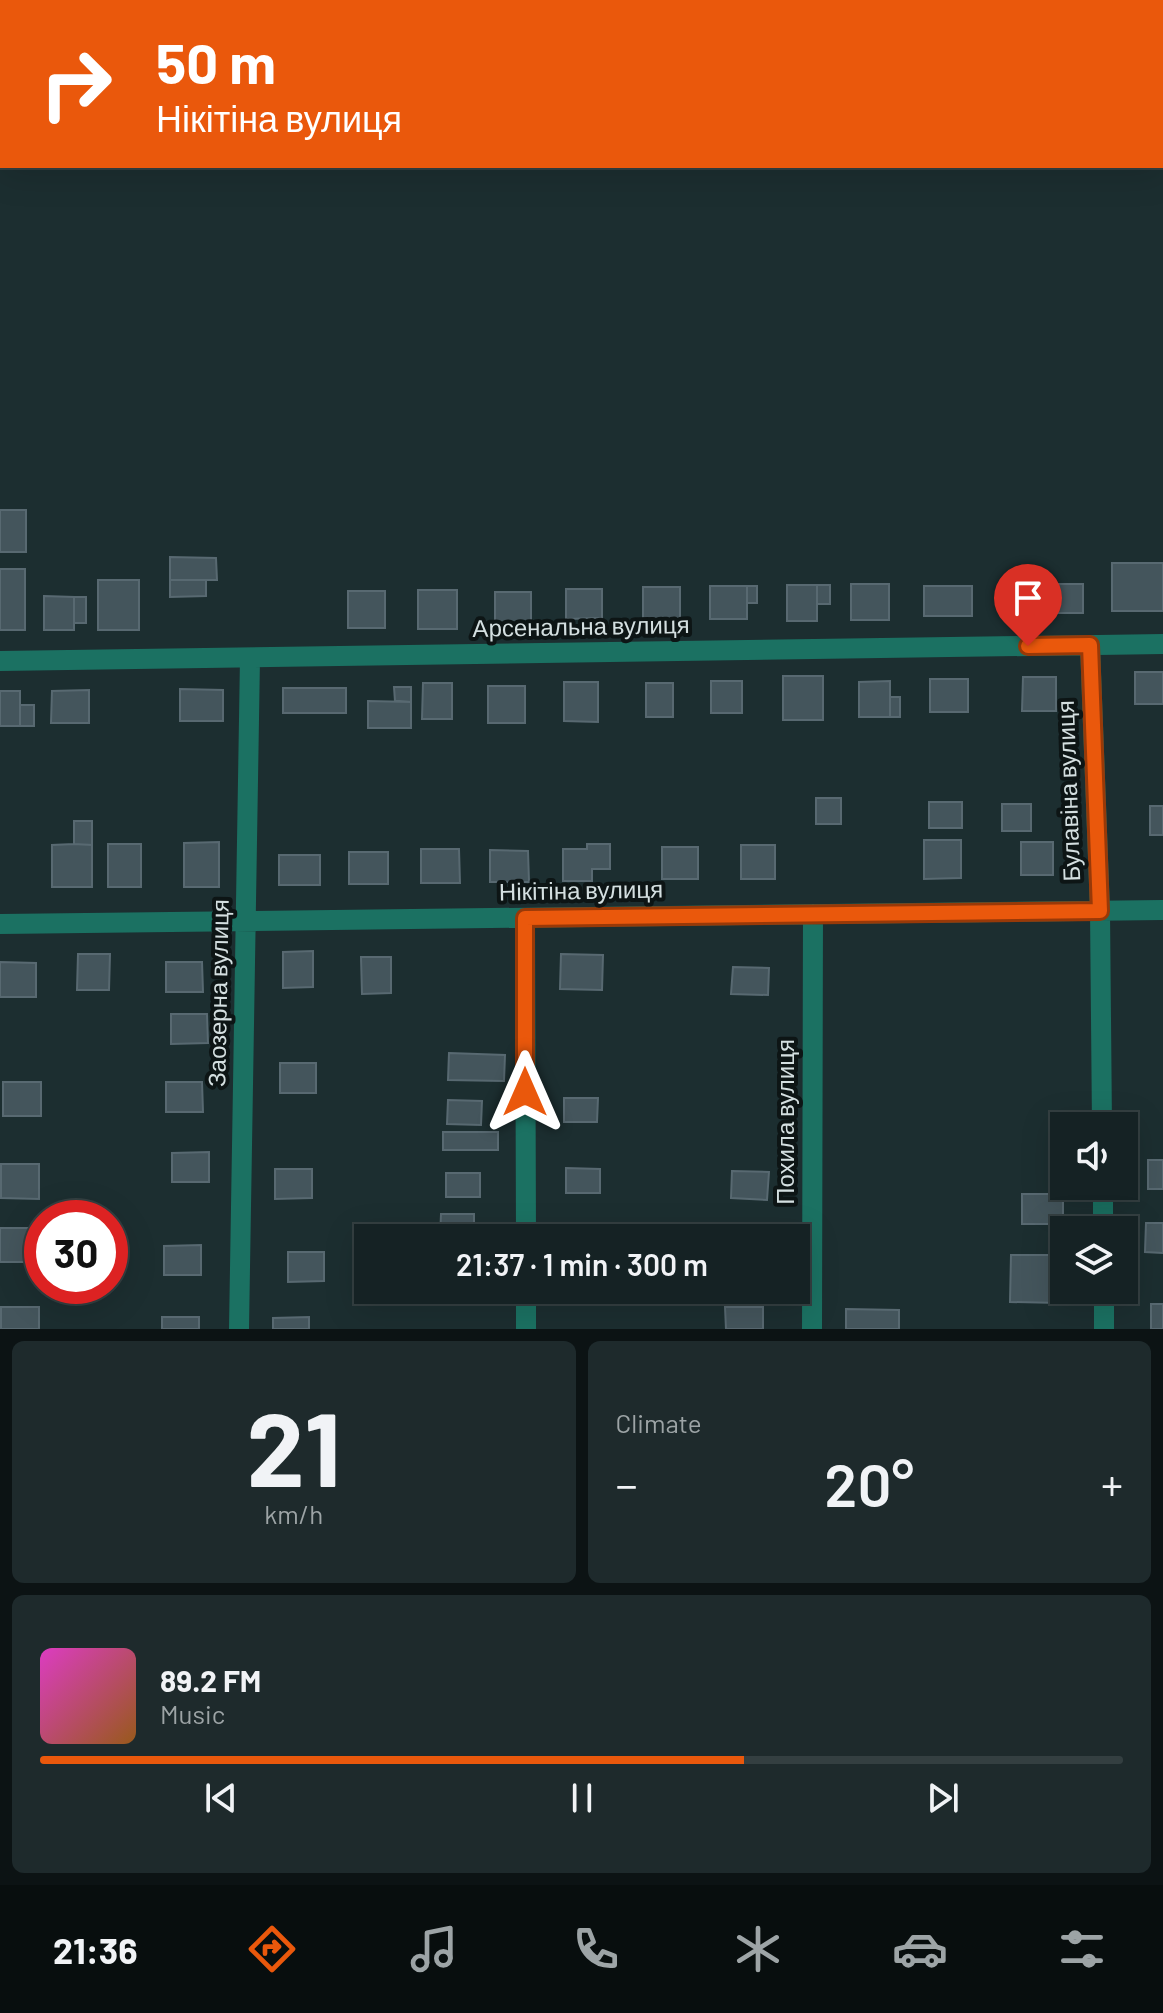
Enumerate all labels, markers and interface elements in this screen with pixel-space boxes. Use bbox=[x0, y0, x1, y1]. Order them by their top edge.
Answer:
text: 50 m bbox=[156, 28, 276, 95]
icon: right bbox=[24, 32, 128, 136]
text: Нікітіна вулиця bbox=[156, 96, 402, 139]
pin bbox=[994, 564, 1062, 646]
icon: arrive bbox=[1006, 576, 1050, 620]
street label: Арсенальна вулиця bbox=[472, 609, 690, 642]
street label: Булавіна вулиця bbox=[1050, 700, 1085, 882]
street label: Нікітіна вулиця bbox=[499, 874, 663, 905]
street label: Заозерна вулиця bbox=[201, 899, 234, 1087]
street label: Похила вулиця bbox=[770, 1039, 799, 1205]
position arrow bbox=[483, 1050, 567, 1134]
map controls bbox=[1050, 1112, 1138, 1304]
button: sound bbox=[1050, 1112, 1138, 1200]
speed limit sign: 30 bbox=[24, 1200, 128, 1304]
button: layers bbox=[1050, 1216, 1138, 1304]
text: 21:37 · 1 min · 300 m bbox=[456, 1246, 708, 1282]
text: 21 bbox=[247, 1383, 341, 1508]
text: Climate bbox=[616, 1407, 702, 1438]
text: 20° bbox=[824, 1447, 914, 1519]
text: − bbox=[616, 1457, 638, 1510]
text: + bbox=[1101, 1457, 1123, 1510]
text: km/h bbox=[264, 1498, 323, 1529]
text: 89.2 FM bbox=[160, 1662, 261, 1698]
text: Music bbox=[160, 1698, 225, 1729]
icon: previous bbox=[199, 1776, 243, 1820]
icon: pause bbox=[560, 1776, 604, 1820]
icon: next bbox=[921, 1776, 965, 1820]
icon: directions bbox=[244, 1921, 300, 1977]
icon: music bbox=[406, 1921, 462, 1977]
icon: phone bbox=[568, 1921, 624, 1977]
icon: climate bbox=[730, 1921, 786, 1977]
icon: car bbox=[892, 1921, 948, 1977]
icon: filters bbox=[1054, 1921, 1110, 1977]
text: 21:36 bbox=[53, 1928, 138, 1971]

